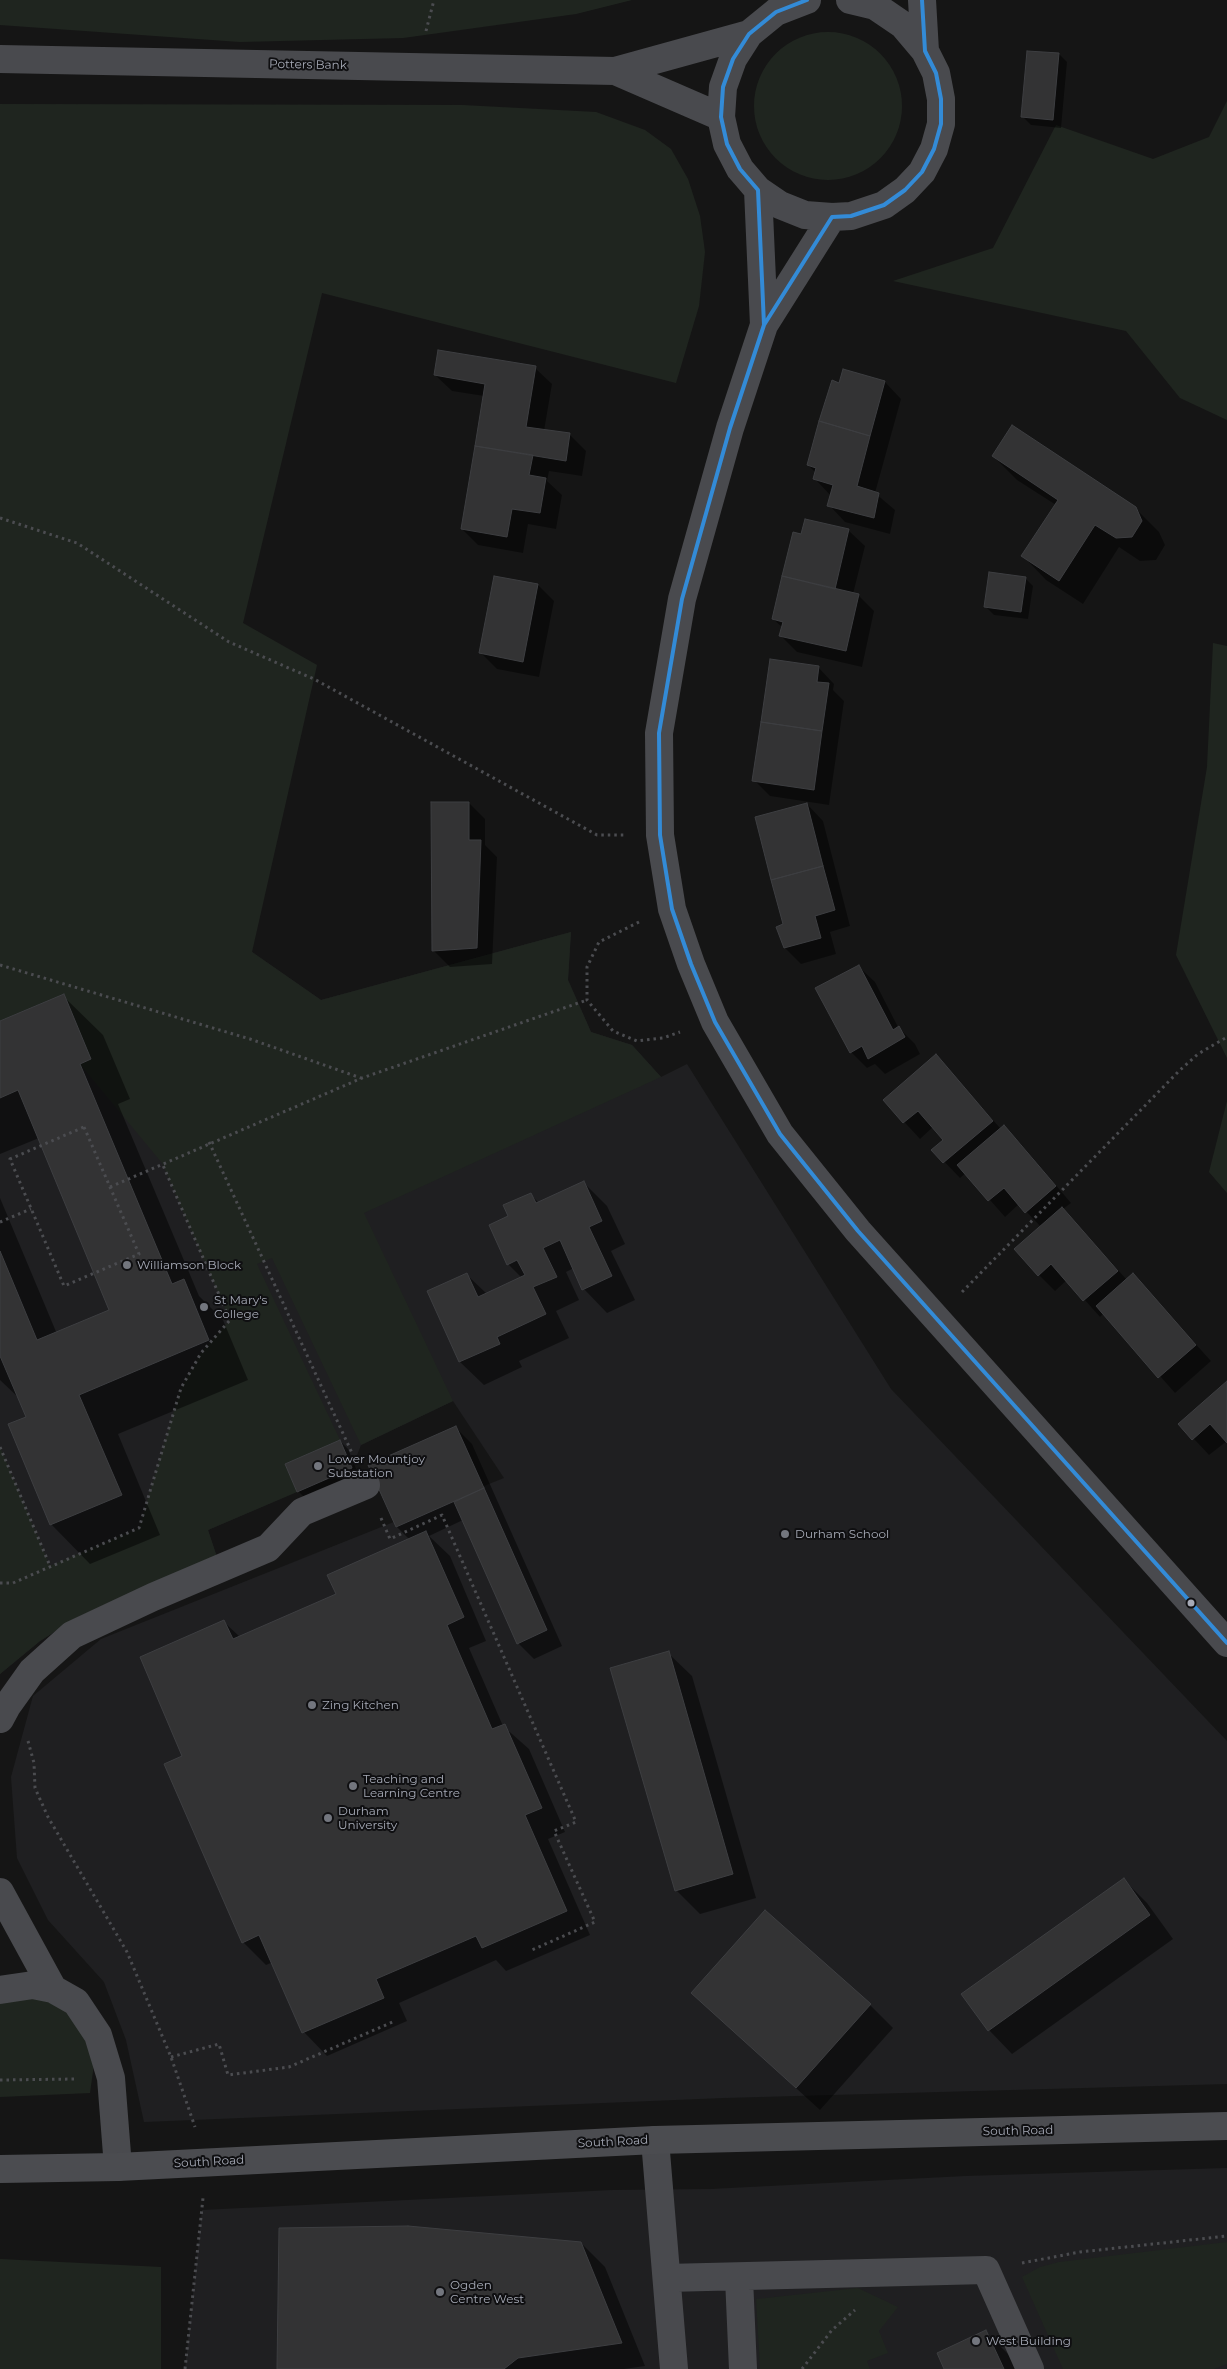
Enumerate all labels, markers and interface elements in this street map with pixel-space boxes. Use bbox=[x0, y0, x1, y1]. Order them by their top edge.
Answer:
street label: Potters Bank bbox=[269, 57, 347, 73]
place label: Williamson Block bbox=[137, 1258, 241, 1272]
marker: Williamson Block bbox=[121, 1259, 133, 1271]
place label: St Mary's College bbox=[214, 1293, 267, 1321]
marker: St Mary's College bbox=[198, 1301, 210, 1313]
place label: Lower Mountjoy Substation bbox=[328, 1452, 425, 1480]
marker: Lower Mountjoy Substation bbox=[312, 1460, 324, 1472]
place label: Durham School bbox=[795, 1527, 889, 1541]
marker: Durham School bbox=[779, 1528, 791, 1540]
unlabelled marker bbox=[1186, 1598, 1196, 1608]
place label: Zing Kitchen bbox=[322, 1698, 399, 1712]
marker: Zing Kitchen bbox=[306, 1699, 318, 1711]
place label: Teaching and Learning Centre bbox=[363, 1772, 460, 1800]
marker: Teaching and Learning Centre bbox=[347, 1780, 359, 1792]
place label: Durham University bbox=[338, 1804, 397, 1832]
marker: Durham University bbox=[322, 1812, 334, 1824]
street label: South Road bbox=[983, 2123, 1053, 2139]
street label: South Road bbox=[577, 2133, 649, 2151]
street label: South Road bbox=[173, 2153, 245, 2171]
place label: Ogden Centre West bbox=[450, 2278, 524, 2306]
marker: Ogden Centre West bbox=[434, 2286, 446, 2298]
place label: West Building bbox=[986, 2334, 1071, 2348]
marker: West Building bbox=[970, 2335, 982, 2347]

